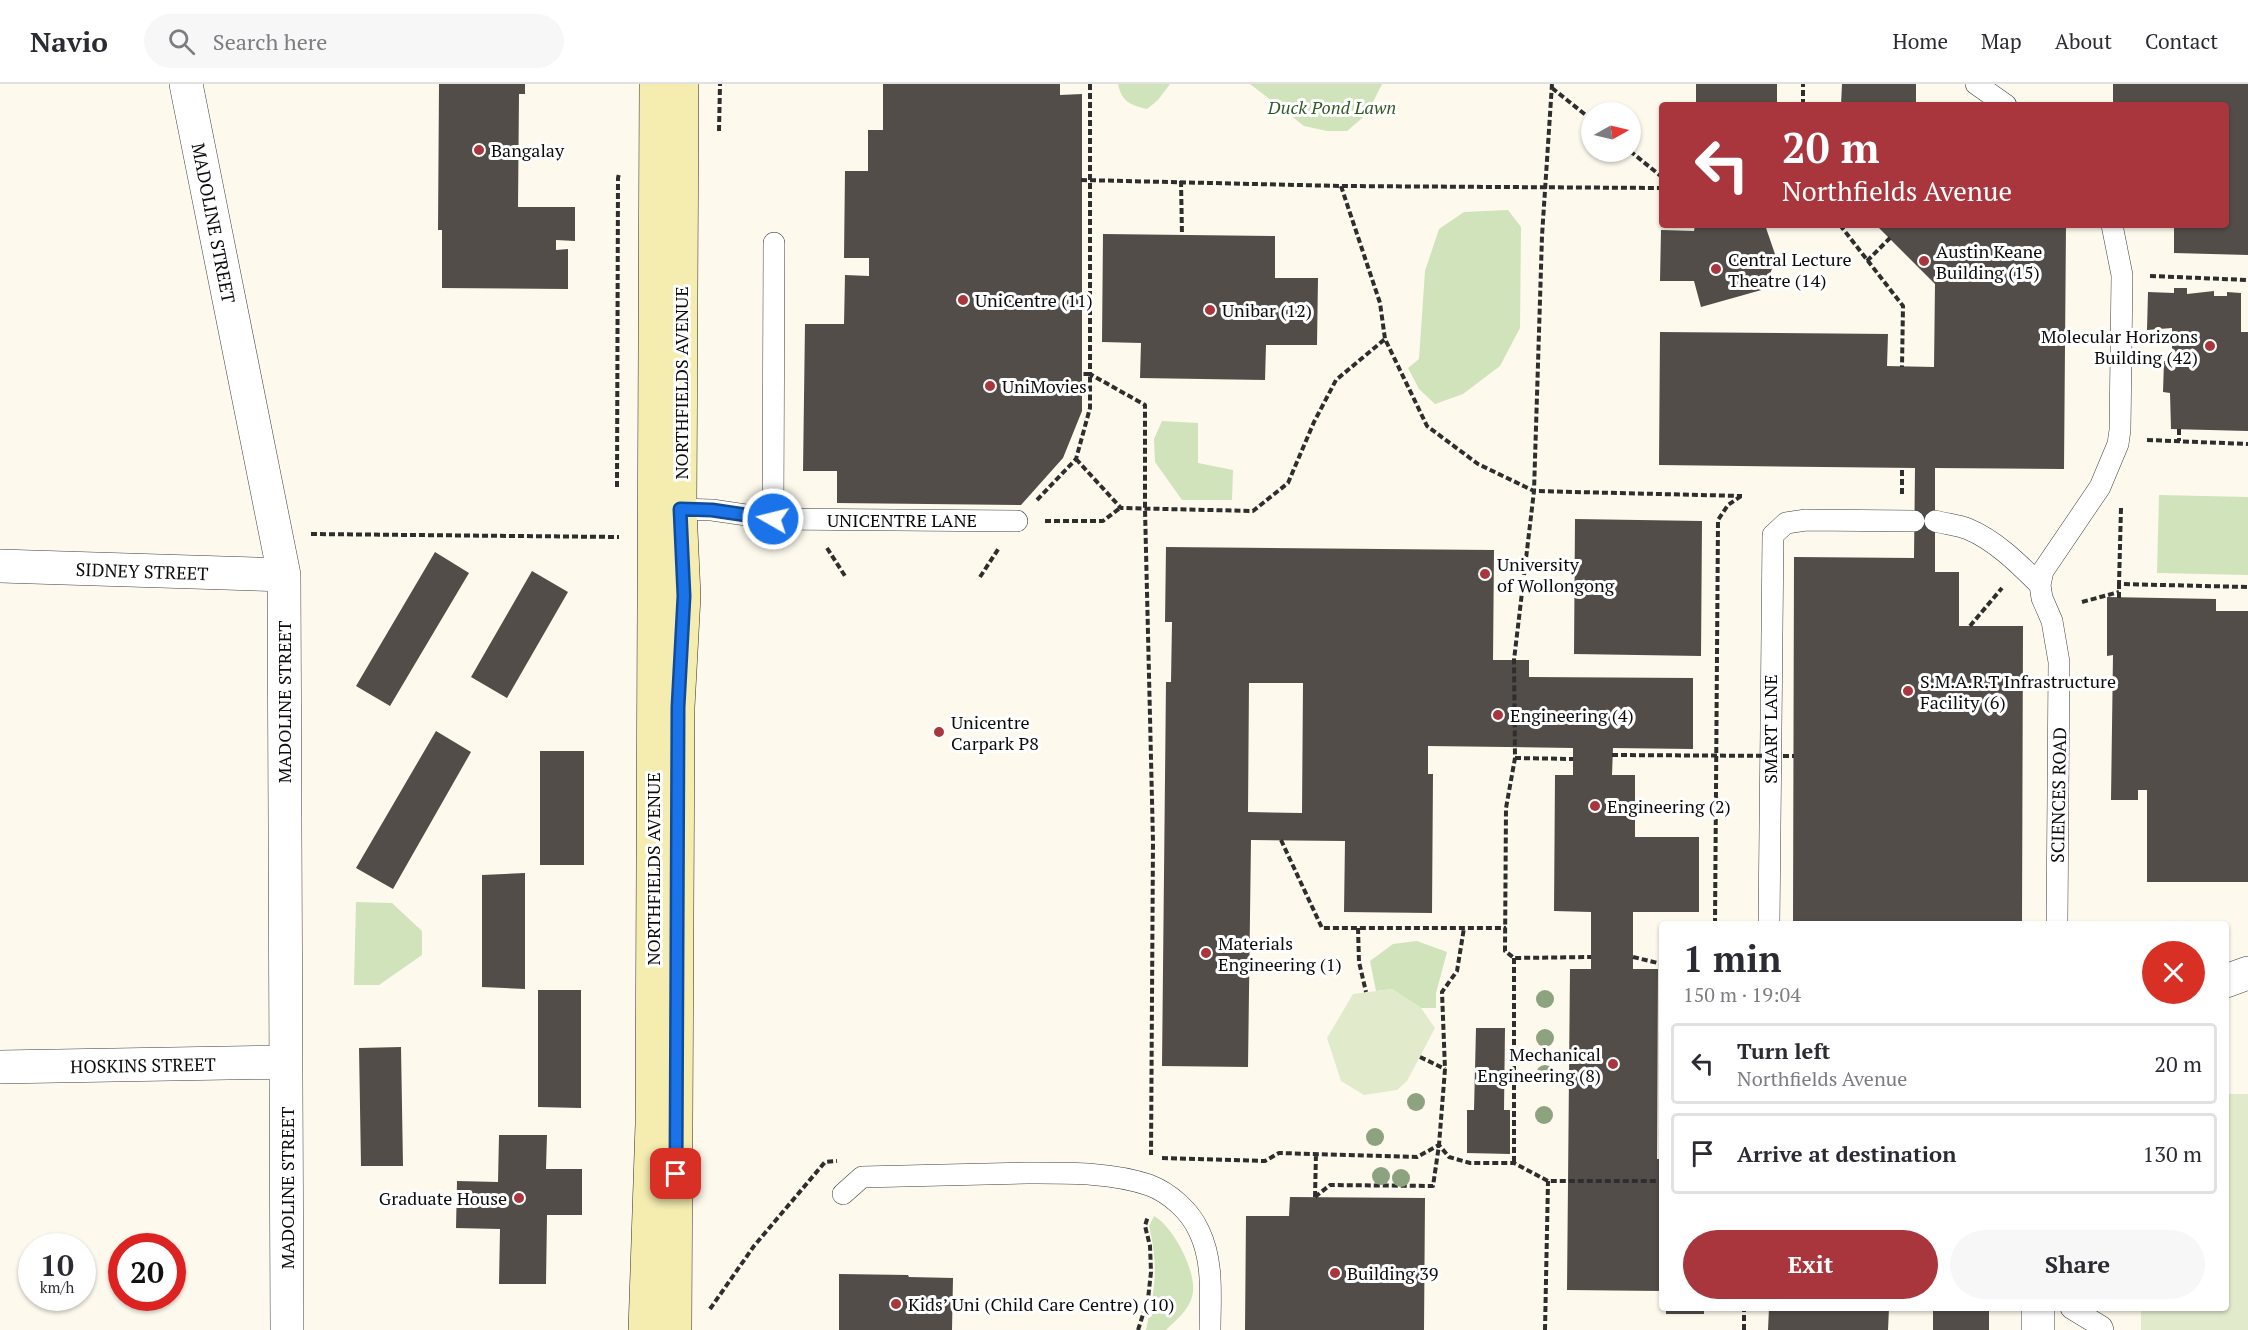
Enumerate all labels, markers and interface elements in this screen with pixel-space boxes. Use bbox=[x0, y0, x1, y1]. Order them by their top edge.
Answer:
search box bbox=[144, 14, 564, 68]
text: Navio bbox=[30, 23, 108, 60]
icon: search bbox=[165, 25, 198, 58]
text: Search here bbox=[213, 27, 327, 56]
text: Home bbox=[1892, 27, 1948, 55]
text: Map bbox=[1981, 27, 2022, 55]
text: About bbox=[2055, 27, 2112, 55]
text: Contact bbox=[2145, 27, 2218, 55]
park label: Duck Pond Lawn bbox=[1267, 95, 1396, 119]
north arrow bbox=[1581, 102, 1641, 162]
map controls bbox=[1581, 102, 1641, 162]
text: 20 m bbox=[1782, 119, 1880, 175]
icon: left bbox=[1683, 126, 1761, 204]
place label: Bangalay bbox=[491, 138, 565, 162]
street label: MADOLINE STREET bbox=[187, 141, 241, 305]
marker: Bangalay bbox=[472, 143, 486, 157]
text: Northfields Avenue bbox=[1782, 173, 2012, 209]
place label: Austin Keane Building (15) bbox=[1936, 239, 2042, 284]
place label: Central Lecture Theatre (14) bbox=[1728, 247, 1852, 292]
marker: Austin Keane Building (15) bbox=[1917, 254, 1931, 268]
marker: Central Lecture Theatre (14) bbox=[1709, 262, 1723, 276]
street label: NORTHFIELDS AVENUE bbox=[669, 286, 693, 480]
place label: UniCentre (11) bbox=[975, 288, 1093, 312]
marker: UniCentre (11) bbox=[956, 293, 970, 307]
place label: Unibar (12) bbox=[1222, 298, 1312, 322]
marker: Unibar (12) bbox=[1203, 303, 1217, 317]
place label: Molecular Horizons Building (42) bbox=[2041, 324, 2198, 369]
marker: Molecular Horizons Building (42) bbox=[2203, 339, 2217, 353]
place label: UniMovies bbox=[1002, 374, 1087, 398]
marker: UniMovies bbox=[983, 379, 997, 393]
position arrow bbox=[741, 487, 805, 551]
street label: UNICENTRE LANE bbox=[827, 508, 977, 532]
place label: University of Wollongong bbox=[1497, 552, 1615, 597]
street label: SIDNEY STREET bbox=[75, 557, 209, 585]
marker: University of Wollongong bbox=[1478, 567, 1492, 581]
street label: MADOLINE STREET bbox=[272, 621, 296, 783]
place label: S.M.A.R.T Infrastructure Facility (6) bbox=[1920, 669, 2116, 714]
street label: SMART LANE bbox=[1758, 674, 1782, 784]
marker: S.M.A.R.T Infrastructure Facility (6) bbox=[1901, 684, 1915, 698]
place label: Engineering (4) bbox=[1510, 703, 1634, 727]
marker: Engineering (4) bbox=[1491, 708, 1505, 722]
place label: Unicentre Carpark P8 bbox=[951, 710, 1039, 755]
marker: Unicentre Carpark P8 bbox=[932, 725, 946, 739]
street label: SCIENCES ROAD bbox=[2045, 727, 2071, 863]
street label: NORTHFIELDS AVENUE bbox=[641, 772, 665, 966]
place label: Engineering (2) bbox=[1607, 794, 1731, 818]
marker: Engineering (2) bbox=[1588, 799, 1602, 813]
place label: Materials Engineering (1) bbox=[1218, 931, 1342, 976]
text: 1 min bbox=[1683, 935, 1781, 982]
button: close bbox=[2142, 941, 2205, 1004]
marker: Materials Engineering (1) bbox=[1199, 946, 1213, 960]
text: 150 m · 19:04 bbox=[1683, 981, 1801, 1008]
text: Turn left bbox=[1737, 1036, 1830, 1065]
place label: Mechanical Engineering (8) bbox=[1477, 1042, 1601, 1087]
icon: left bbox=[1686, 1047, 1719, 1080]
text: 20 m bbox=[2154, 1049, 2202, 1078]
street label: HOSKINS STREET bbox=[70, 1052, 216, 1078]
marker: Mechanical Engineering (8) bbox=[1606, 1057, 1620, 1071]
text: Northfields Avenue bbox=[1737, 1065, 1907, 1092]
street label: MADOLINE STREET bbox=[275, 1107, 299, 1269]
icon: arrive bbox=[1686, 1137, 1719, 1170]
text: Arrive at destination bbox=[1737, 1139, 1956, 1168]
text: 130 m bbox=[2142, 1139, 2202, 1168]
pin bbox=[650, 1148, 701, 1199]
icon: arrive bbox=[659, 1157, 692, 1190]
place label: Graduate House bbox=[379, 1186, 507, 1210]
marker: Graduate House bbox=[512, 1191, 526, 1205]
button: Exit bbox=[1683, 1230, 1938, 1299]
button: Share bbox=[1950, 1230, 2205, 1299]
speed limit sign: 20 bbox=[108, 1233, 186, 1311]
text: 10 bbox=[40, 1245, 74, 1285]
place label: Building 39 bbox=[1347, 1261, 1438, 1285]
marker: Building 39 bbox=[1328, 1266, 1342, 1280]
text: km/h bbox=[40, 1277, 74, 1297]
place label: Kids’ Uni (Child Care Centre) (10) bbox=[908, 1292, 1175, 1316]
marker: Kids’ Uni (Child Care Centre) (10) bbox=[889, 1297, 903, 1311]

